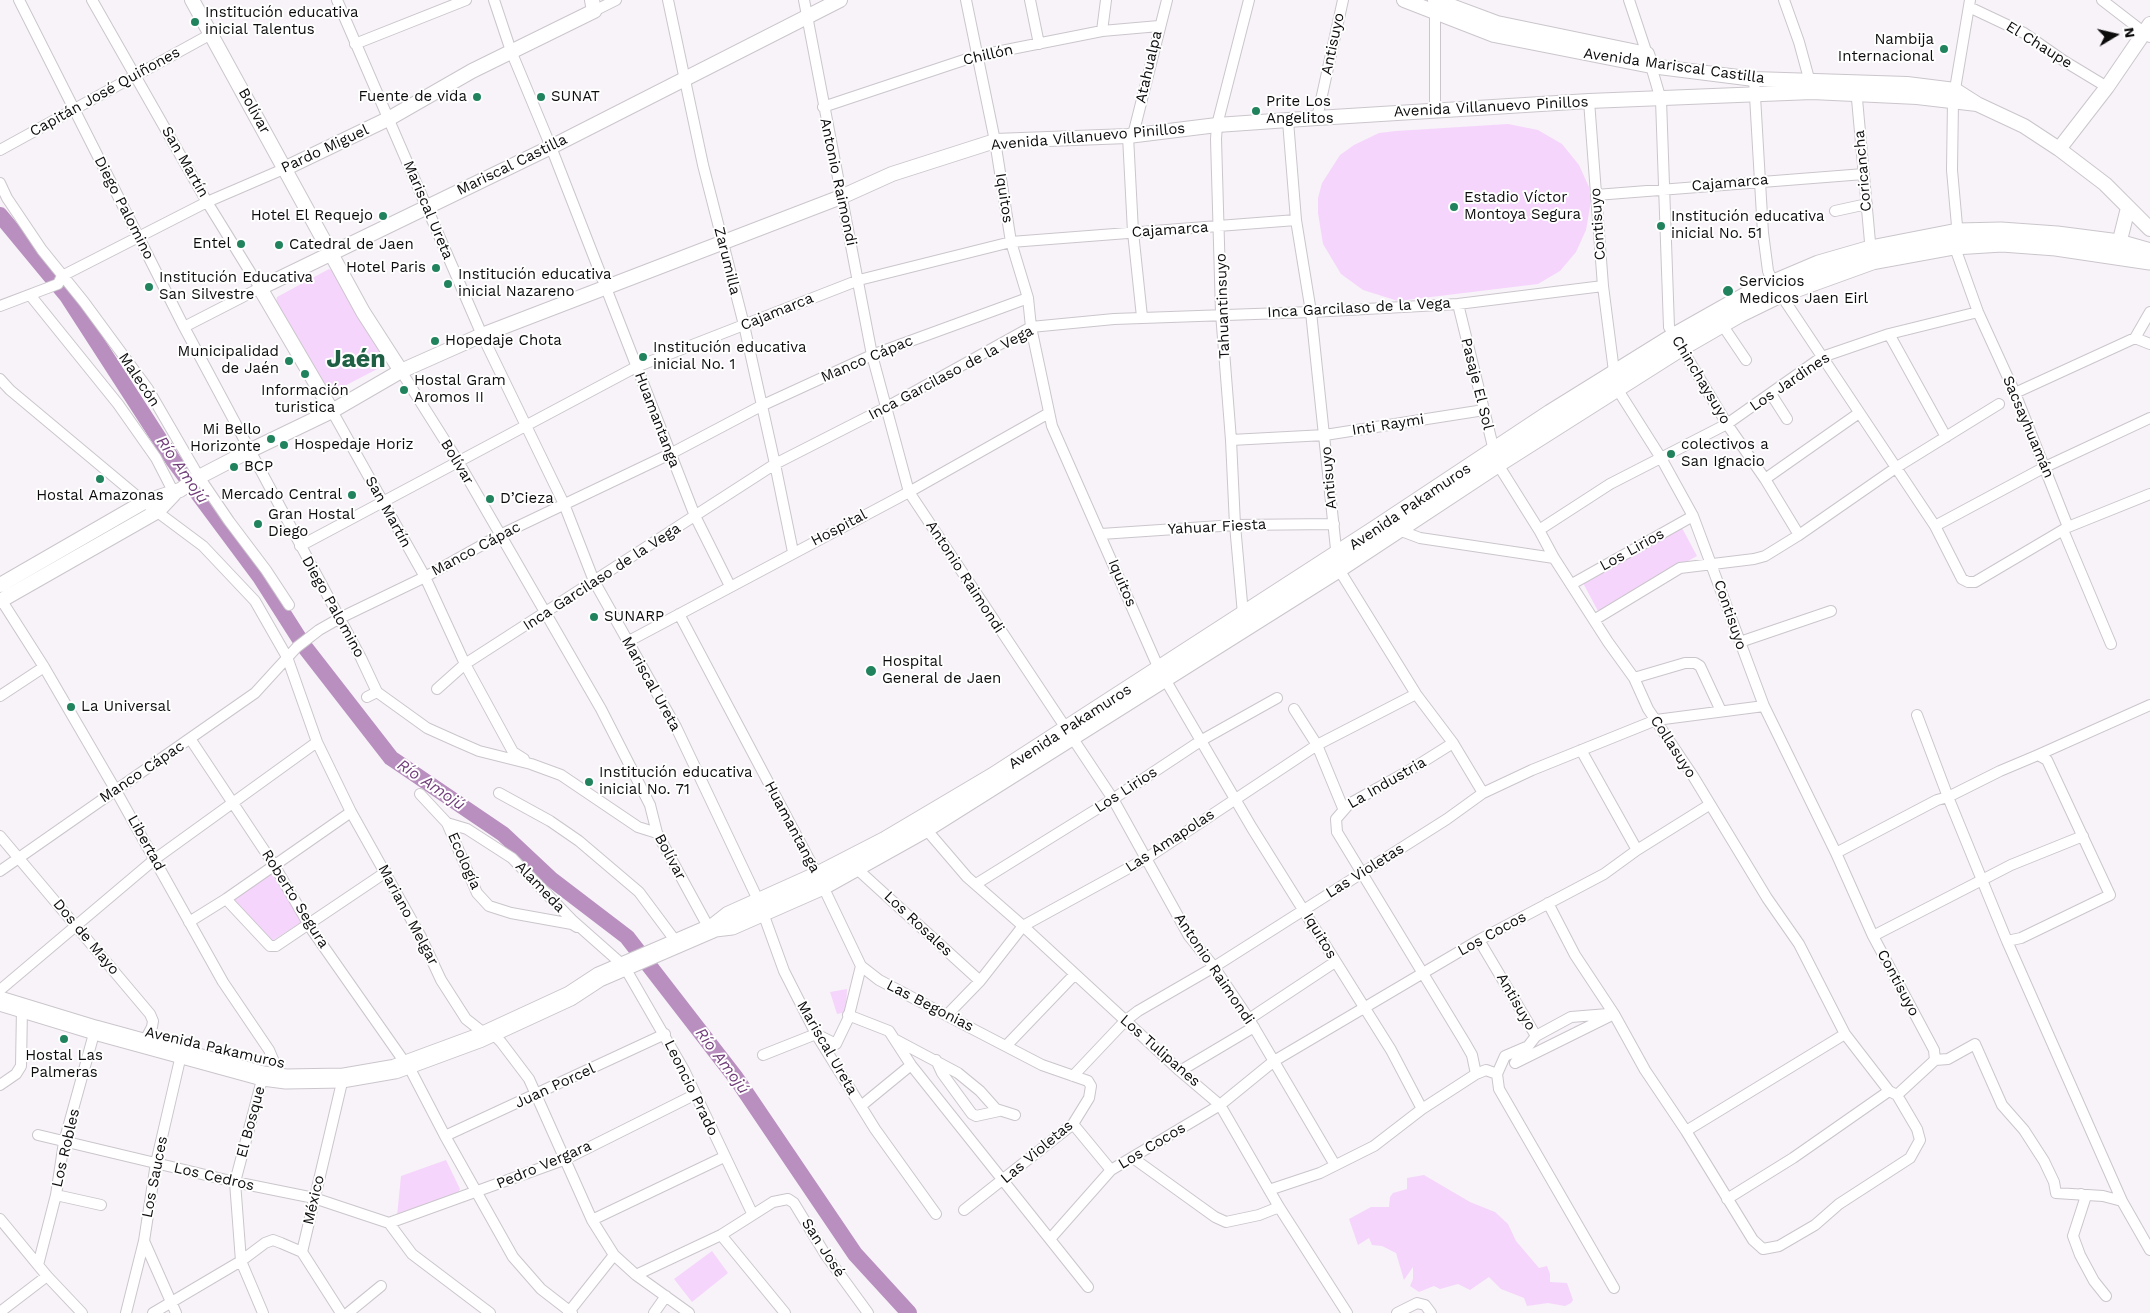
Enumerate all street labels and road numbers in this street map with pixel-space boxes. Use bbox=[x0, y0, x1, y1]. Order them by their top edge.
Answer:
street label: Antisuyo bbox=[1318, 11, 1348, 77]
street label: El Chaupe bbox=[2003, 18, 2075, 72]
street label: Atahualpa bbox=[1132, 29, 1166, 105]
street label: Chillón bbox=[961, 40, 1015, 70]
street label: Capitán José Quiñones bbox=[27, 43, 183, 141]
street label: Avenida Mariscal Castilla bbox=[1582, 44, 1766, 88]
street label: Bolívar bbox=[234, 85, 274, 137]
street label: Avenida Villanuevo Pinillos bbox=[1393, 93, 1589, 121]
street label: Antonio Raimondi bbox=[816, 116, 860, 248]
street label: Avenida Villanuevo Pinillos bbox=[990, 120, 1186, 154]
street label: Pardo Miguel bbox=[278, 121, 372, 177]
street label: San Martín bbox=[158, 123, 212, 201]
street label: Coricancha bbox=[1850, 129, 1876, 213]
street label: Mariscal Castilla bbox=[454, 131, 570, 199]
street label: Diego Palomino bbox=[90, 153, 158, 263]
street label: Mariscal Ureta bbox=[399, 158, 457, 262]
street label: Cajamarca bbox=[1691, 171, 1769, 195]
street label: Iquitos bbox=[991, 172, 1017, 224]
street label: Contisuyo bbox=[1586, 187, 1610, 261]
street label: Cajamarca bbox=[1131, 218, 1209, 242]
street label: Zarumilla bbox=[710, 225, 744, 297]
street label: Tahuantinsuyo bbox=[1212, 253, 1234, 359]
street label: Cajamarca bbox=[738, 289, 816, 335]
street label: Inca Garcilaso de la Vega bbox=[1267, 294, 1451, 322]
street label: Inca Garcilaso de la Vega bbox=[866, 322, 1036, 424]
street label: Manco Cápac bbox=[818, 332, 916, 386]
street label: Chinchaysuyo bbox=[1668, 332, 1734, 428]
street label: Pasaje El Sol bbox=[1457, 336, 1497, 432]
street label: Los Jardines bbox=[1747, 349, 1833, 415]
street label: Malecón bbox=[114, 350, 164, 410]
street label: Huamantanga bbox=[630, 370, 684, 470]
street label: Sacsayhuamán bbox=[1998, 373, 2058, 481]
street label: Inti Raymi bbox=[1351, 410, 1425, 440]
street label: Bolívar bbox=[437, 436, 477, 488]
street label: Antisuyo bbox=[1317, 446, 1341, 510]
street label: Avenida Pakamuros bbox=[1346, 460, 1474, 554]
street label: San Martín bbox=[361, 473, 415, 551]
street label: Hospital bbox=[808, 506, 870, 550]
street label: Yahuar Fiesta bbox=[1167, 515, 1267, 539]
street label: Manco Cápac bbox=[428, 518, 524, 580]
street label: Antonio Raimondi bbox=[922, 518, 1008, 636]
street label: Inca Garcilaso de la Vega bbox=[520, 519, 684, 635]
street label: Los Lirios bbox=[1597, 525, 1667, 575]
street label: Diego Palomino bbox=[298, 553, 368, 661]
street label: Iquitos bbox=[1104, 556, 1140, 610]
street label: Contisuyo bbox=[1710, 578, 1750, 652]
street label: Mariscal Ureta bbox=[618, 634, 684, 734]
street label: Avenida Pakamuros bbox=[1005, 681, 1135, 773]
street label: Collasuyo bbox=[1646, 712, 1700, 782]
street label: Manco Cápac bbox=[96, 737, 188, 807]
street label: La Industria bbox=[1345, 753, 1429, 813]
street label: Los Lirios bbox=[1091, 763, 1161, 817]
street label: Huamantanga bbox=[760, 778, 824, 876]
street label: Las Amapolas bbox=[1122, 806, 1218, 876]
street label: Libertad bbox=[123, 812, 169, 874]
street label: Ecología bbox=[443, 830, 485, 892]
street label: Bolívar bbox=[650, 831, 690, 883]
street label: Las Violetas bbox=[1323, 840, 1407, 902]
street label: Roberto Segura bbox=[257, 846, 333, 952]
street label: Alameda bbox=[511, 858, 569, 916]
street label: Mariano Melgar bbox=[374, 861, 442, 969]
street label: Los Rosales bbox=[880, 888, 956, 960]
street label: Dos de Mayo bbox=[49, 895, 123, 979]
street label: Los Cocos bbox=[1455, 908, 1529, 960]
street label: Antonio Raimondi bbox=[1170, 910, 1258, 1028]
street label: Iquitos bbox=[1299, 910, 1341, 962]
street label: Contisuyo bbox=[1873, 947, 1923, 1019]
street label: Antisuyo bbox=[1492, 970, 1540, 1034]
street label: Las Begonias bbox=[883, 976, 977, 1036]
street label: Mariscal Ureta bbox=[793, 998, 861, 1098]
street label: Los Tulipanes bbox=[1116, 1011, 1204, 1091]
street label: Avenida Pakamuros bbox=[143, 1023, 287, 1073]
street label: Leoncio Prado bbox=[660, 1037, 722, 1139]
street label: Juan Porcel bbox=[512, 1060, 598, 1112]
street label: El Bosque bbox=[233, 1084, 269, 1160]
street label: Los Robles bbox=[48, 1107, 84, 1189]
street label: Las Violetas bbox=[997, 1117, 1077, 1187]
street label: Los Cocos bbox=[1115, 1119, 1189, 1173]
street label: Los Sauces bbox=[138, 1135, 172, 1219]
street label: Pedro Vergara bbox=[494, 1137, 594, 1193]
street label: Los Cedros bbox=[172, 1159, 256, 1195]
street label: México bbox=[300, 1173, 328, 1227]
street label: San José bbox=[797, 1215, 849, 1281]

